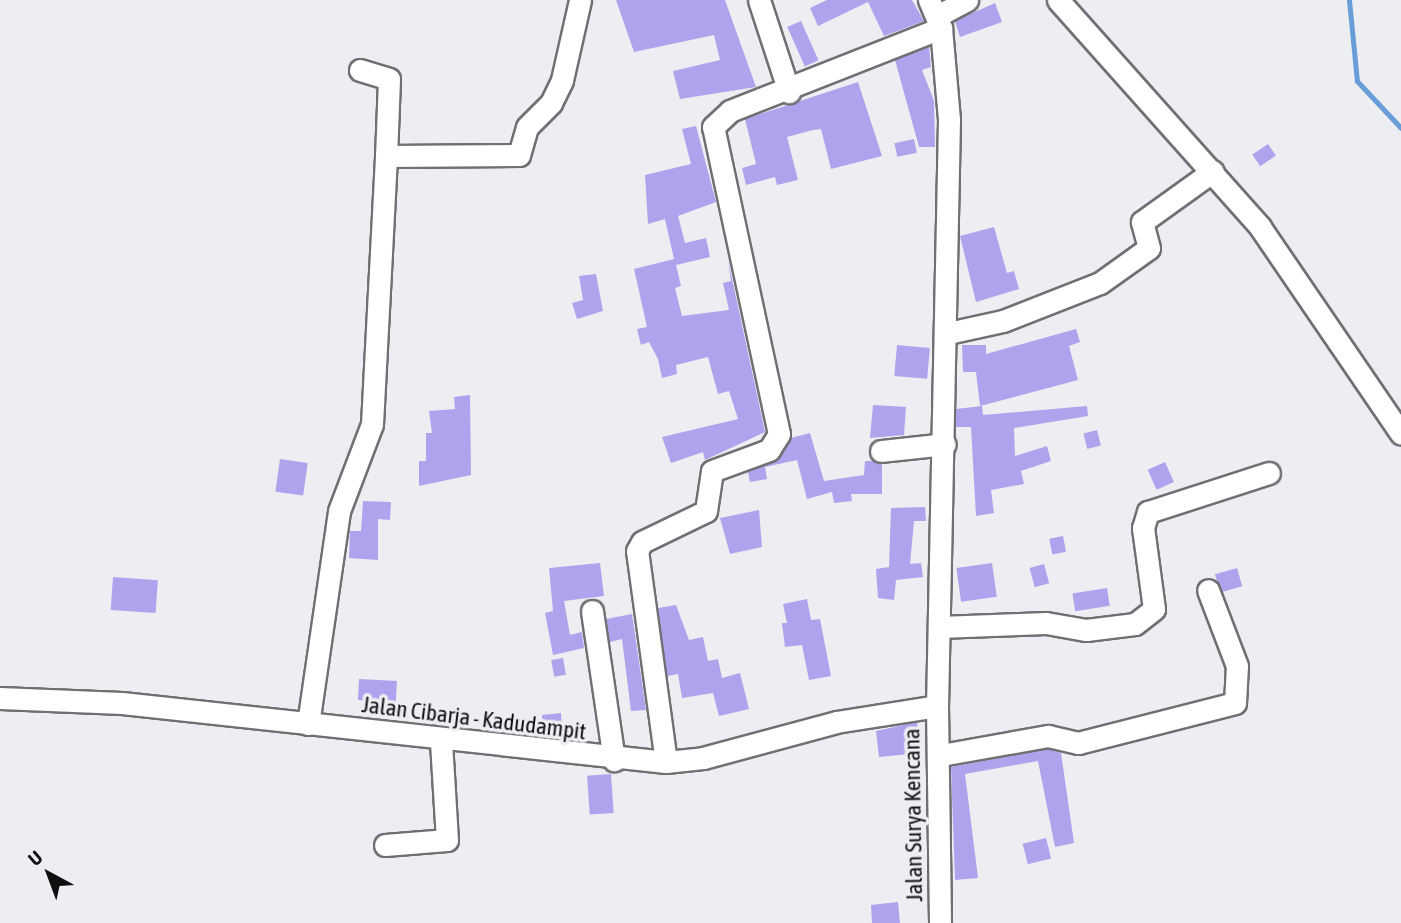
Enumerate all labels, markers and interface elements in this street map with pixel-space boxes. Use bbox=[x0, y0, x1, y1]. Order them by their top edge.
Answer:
street label: Jalan Cibarja - Kadudampit bbox=[360, 691, 588, 745]
street label: Jalan Surya Kencana bbox=[898, 728, 928, 902]
north arrow bbox=[14, 839, 84, 909]
text: U bbox=[24, 846, 47, 870]

